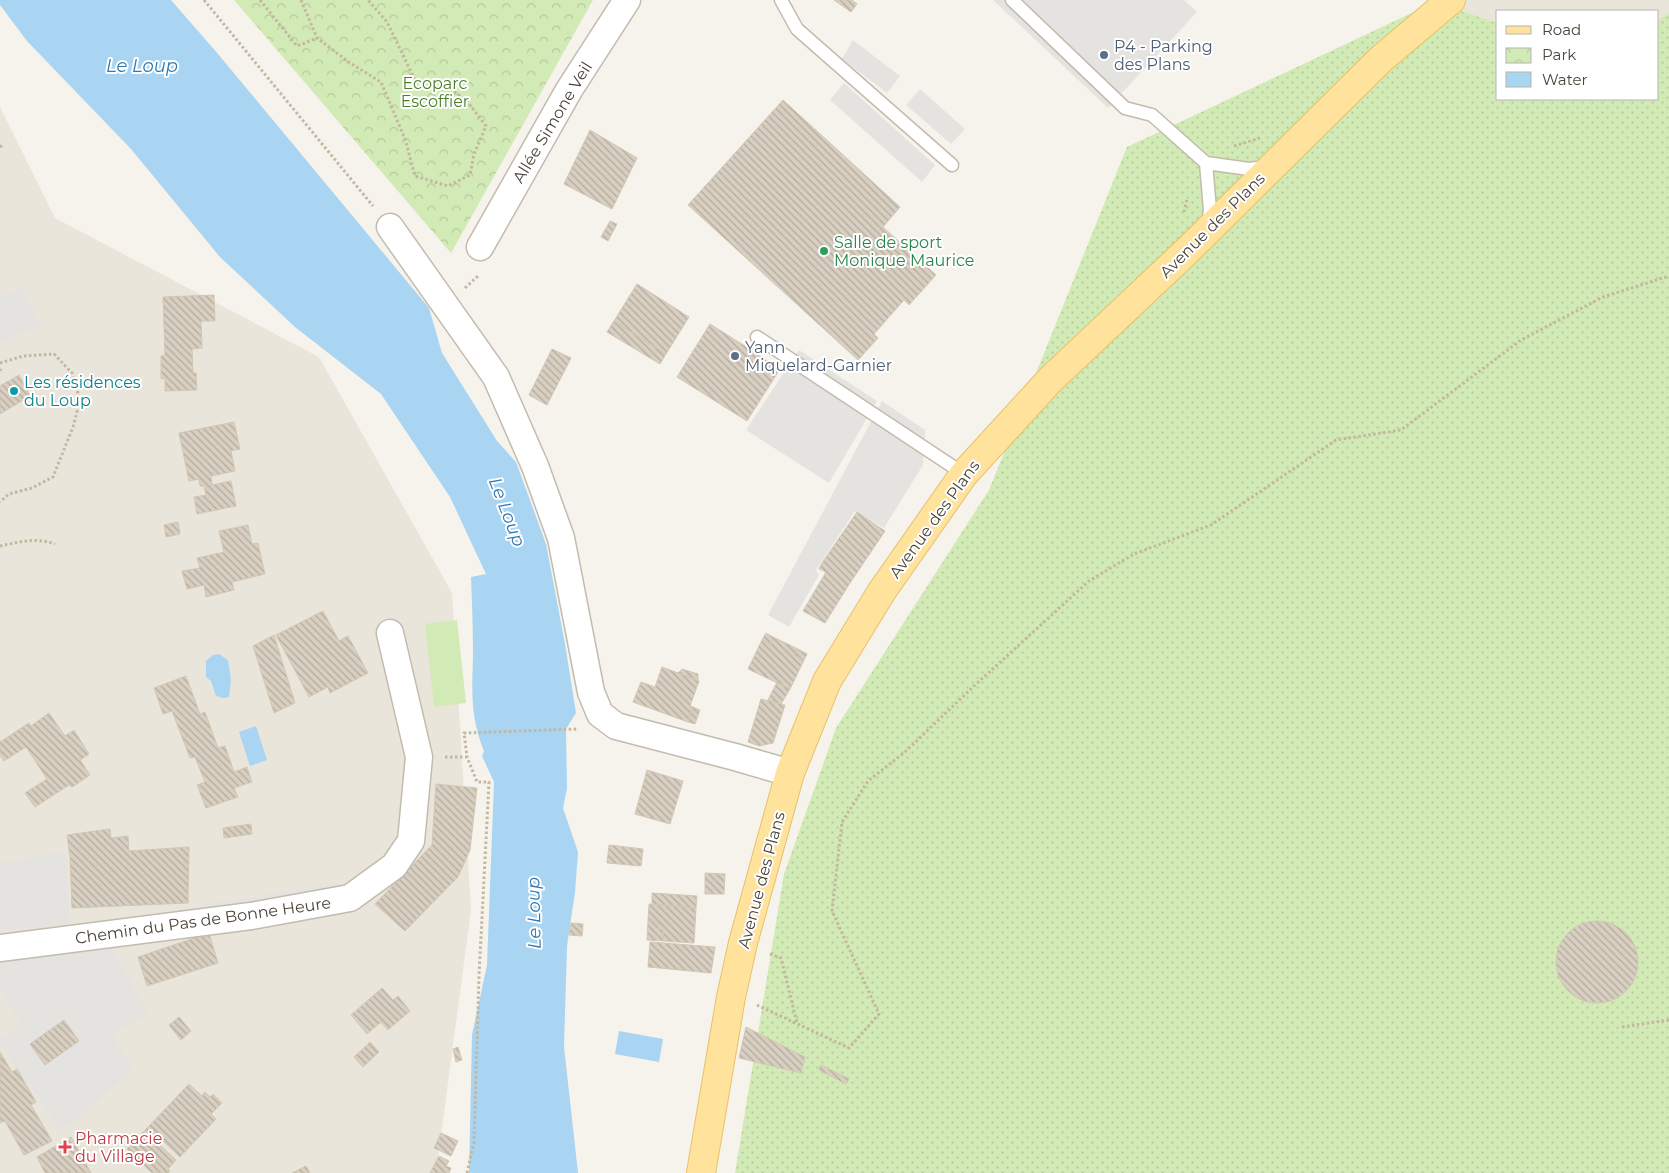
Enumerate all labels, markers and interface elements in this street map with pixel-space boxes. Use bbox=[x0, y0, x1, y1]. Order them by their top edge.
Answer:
legend bbox=[1496, 10, 1659, 100]
text: Road bbox=[1542, 20, 1581, 39]
place label: P4 - Parking des Plans bbox=[1114, 37, 1213, 74]
text: Park bbox=[1542, 45, 1576, 64]
marker: P4 - Parking des Plans bbox=[1098, 49, 1110, 61]
water label: Le Loup bbox=[106, 55, 178, 77]
street label: Allée Simone Veil bbox=[509, 58, 596, 186]
text: Water bbox=[1542, 70, 1588, 89]
park label: Ecoparc Escoffier bbox=[401, 74, 469, 111]
street label: Avenue des Plans bbox=[1156, 169, 1269, 282]
place label: Salle de sport Monique Maurice bbox=[834, 233, 975, 270]
marker: Salle de sport Monique Maurice bbox=[818, 245, 830, 257]
place label: Yann Miquelard-Garnier bbox=[745, 338, 892, 375]
marker: Yann Miquelard-Garnier bbox=[729, 350, 741, 362]
place label: Les résidences du Loup bbox=[24, 373, 141, 410]
marker: Les résidences du Loup bbox=[8, 385, 20, 397]
street label: Avenue des Plans bbox=[885, 457, 984, 582]
water label: Le Loup bbox=[484, 474, 530, 550]
street label: Avenue des Plans bbox=[734, 809, 789, 951]
water label: Le Loup bbox=[522, 877, 546, 949]
street label: Chemin du Pas de Bonne Heure bbox=[74, 893, 332, 948]
place label: Pharmacie du Village bbox=[75, 1129, 162, 1166]
marker: Pharmacie du Village bbox=[59, 1141, 71, 1153]

